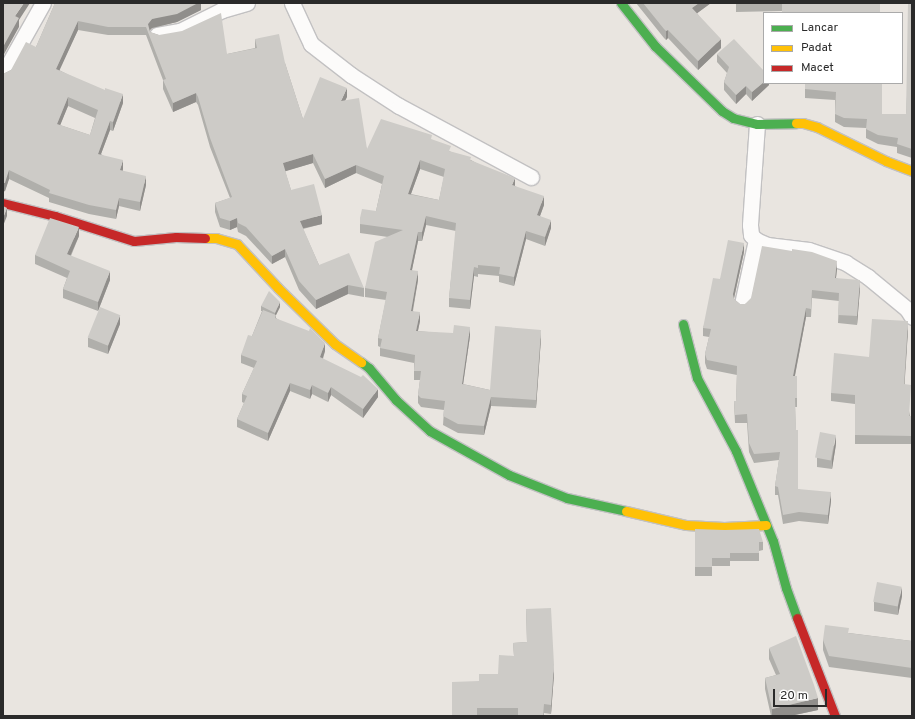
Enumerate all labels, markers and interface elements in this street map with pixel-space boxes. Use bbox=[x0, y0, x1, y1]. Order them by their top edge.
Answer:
legend bbox=[763, 12, 903, 84]
text: Lancar bbox=[801, 20, 838, 36]
text: Padat bbox=[801, 40, 832, 56]
text: Macet bbox=[801, 60, 834, 76]
scale bar bbox=[775, 681, 829, 707]
text: 20 m bbox=[780, 688, 808, 704]

